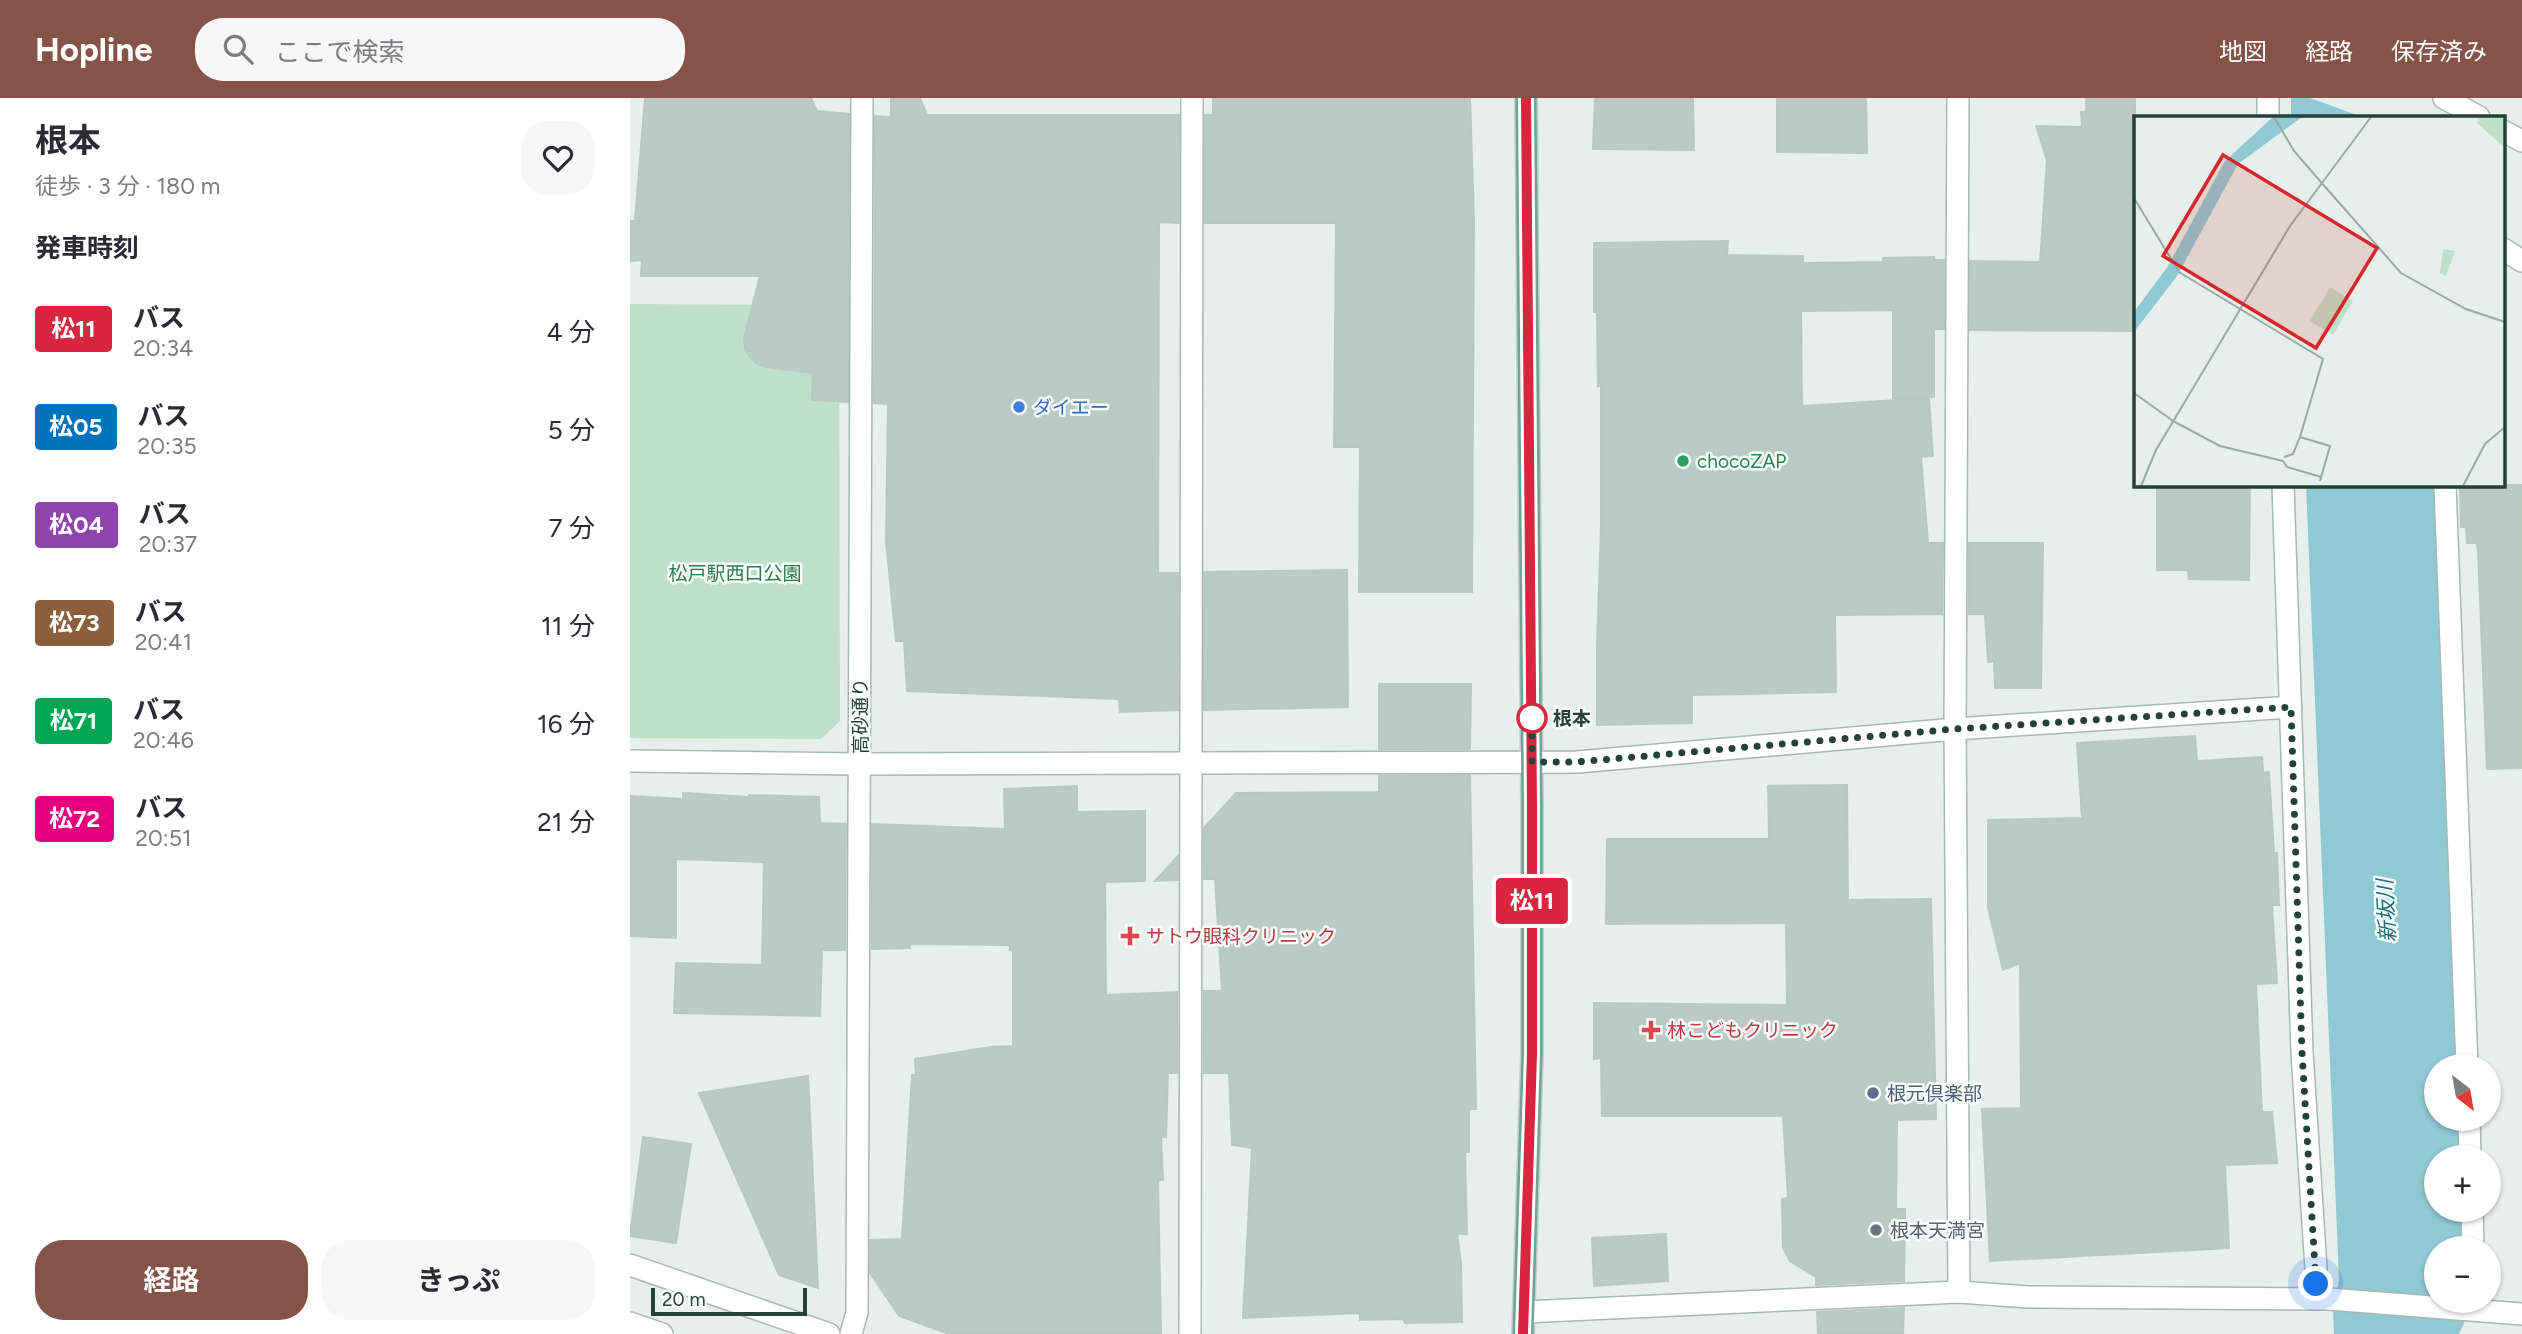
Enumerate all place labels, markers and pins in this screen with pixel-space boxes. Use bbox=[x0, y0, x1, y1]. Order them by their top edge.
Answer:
place label: ダイエー bbox=[1033, 396, 1109, 419]
marker: ダイエー bbox=[1011, 399, 1027, 415]
place label: chocoZAP bbox=[1697, 450, 1786, 473]
marker: chocoZAP bbox=[1675, 453, 1691, 469]
marker: 根本 bbox=[1517, 703, 1547, 733]
place label: 根本 bbox=[1553, 707, 1591, 730]
place label: サトウ眼科クリニック bbox=[1146, 925, 1336, 948]
marker: サトウ眼科クリニック bbox=[1120, 926, 1140, 946]
place label: 林こどもクリニック bbox=[1667, 1019, 1838, 1042]
marker: 林こどもクリニック bbox=[1641, 1020, 1661, 1040]
place label: 根元倶楽部 bbox=[1887, 1082, 1982, 1105]
marker: 根元倶楽部 bbox=[1865, 1085, 1881, 1101]
place label: 根本天満宮 bbox=[1890, 1219, 1985, 1242]
marker: 根本天満宮 bbox=[1868, 1222, 1884, 1238]

